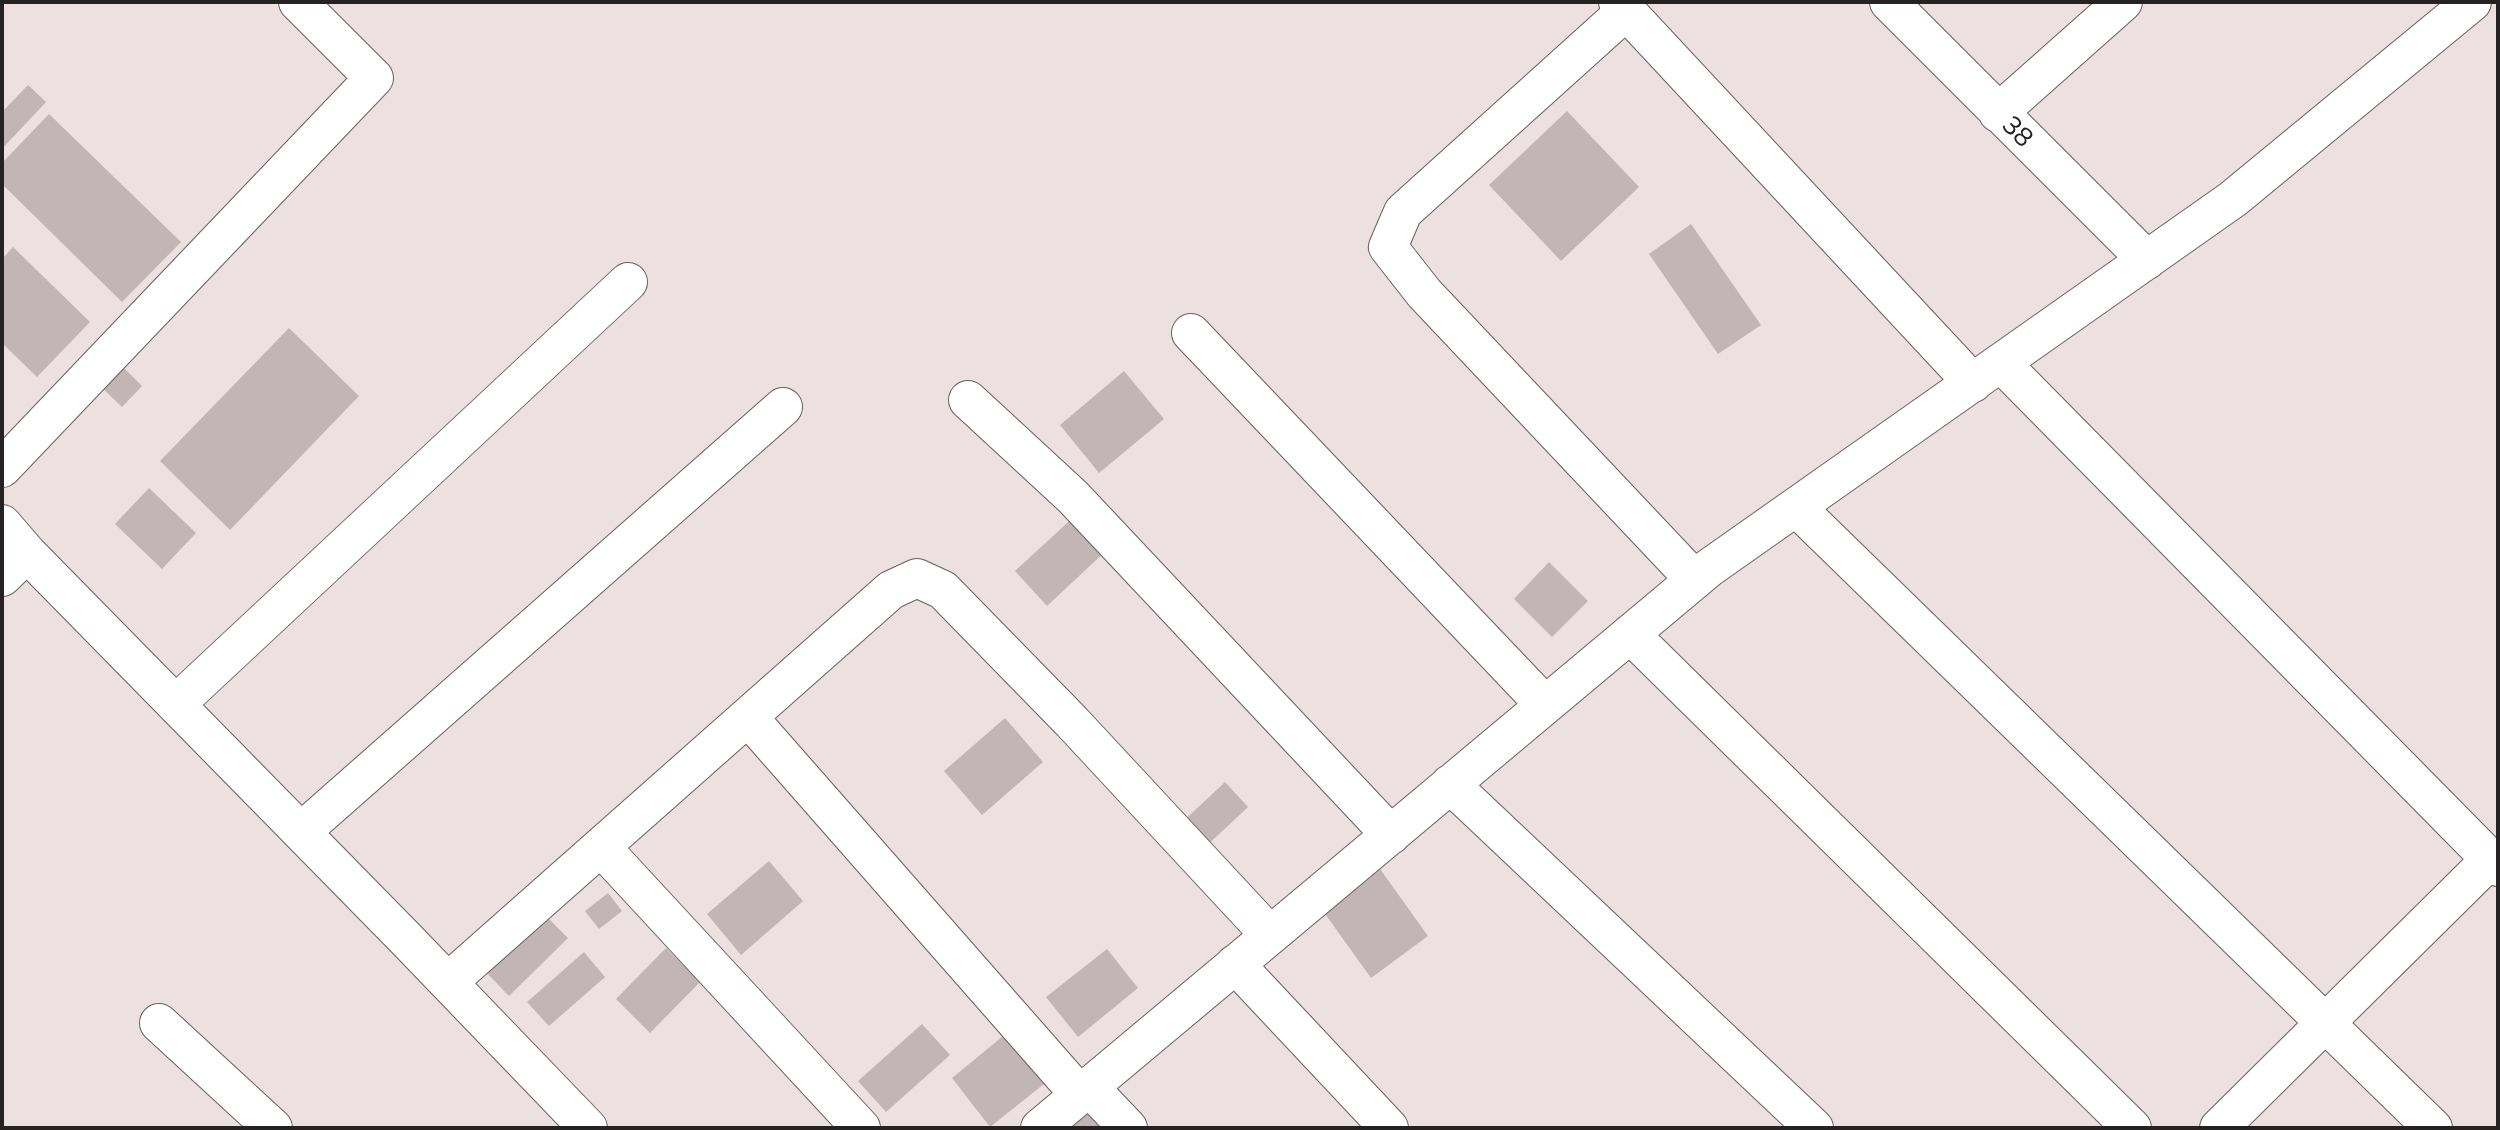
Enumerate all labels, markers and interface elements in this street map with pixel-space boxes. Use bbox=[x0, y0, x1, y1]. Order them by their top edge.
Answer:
street label: 38 bbox=[1995, 110, 2039, 154]

